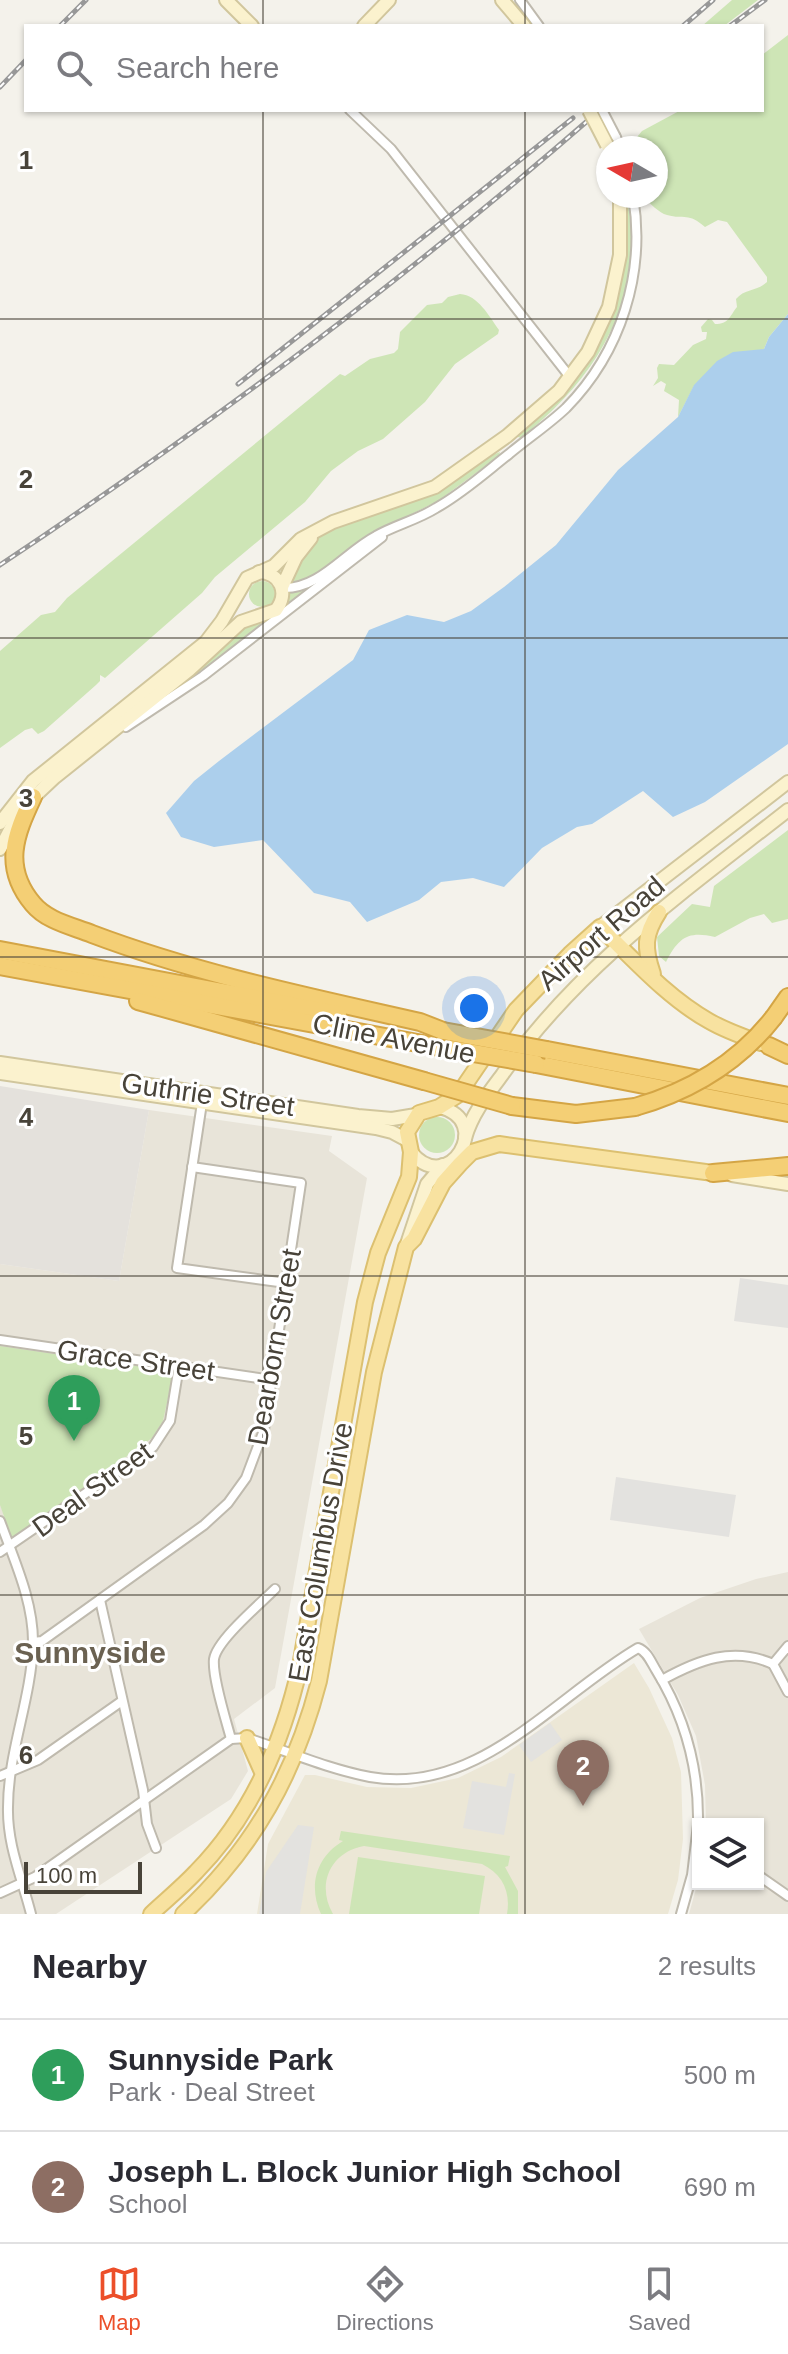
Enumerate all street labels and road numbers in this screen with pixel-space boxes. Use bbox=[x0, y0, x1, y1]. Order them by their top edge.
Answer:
street label: Airport Road bbox=[532, 870, 671, 997]
street label: Cline Avenue bbox=[310, 1008, 478, 1069]
street label: Guthrie Street bbox=[119, 1067, 297, 1122]
street label: Dearborn Street bbox=[242, 1246, 307, 1448]
street label: Grace Street bbox=[55, 1334, 217, 1387]
street label: East Columbus Drive bbox=[282, 1420, 359, 1684]
street label: Deal Street bbox=[27, 1436, 158, 1543]

